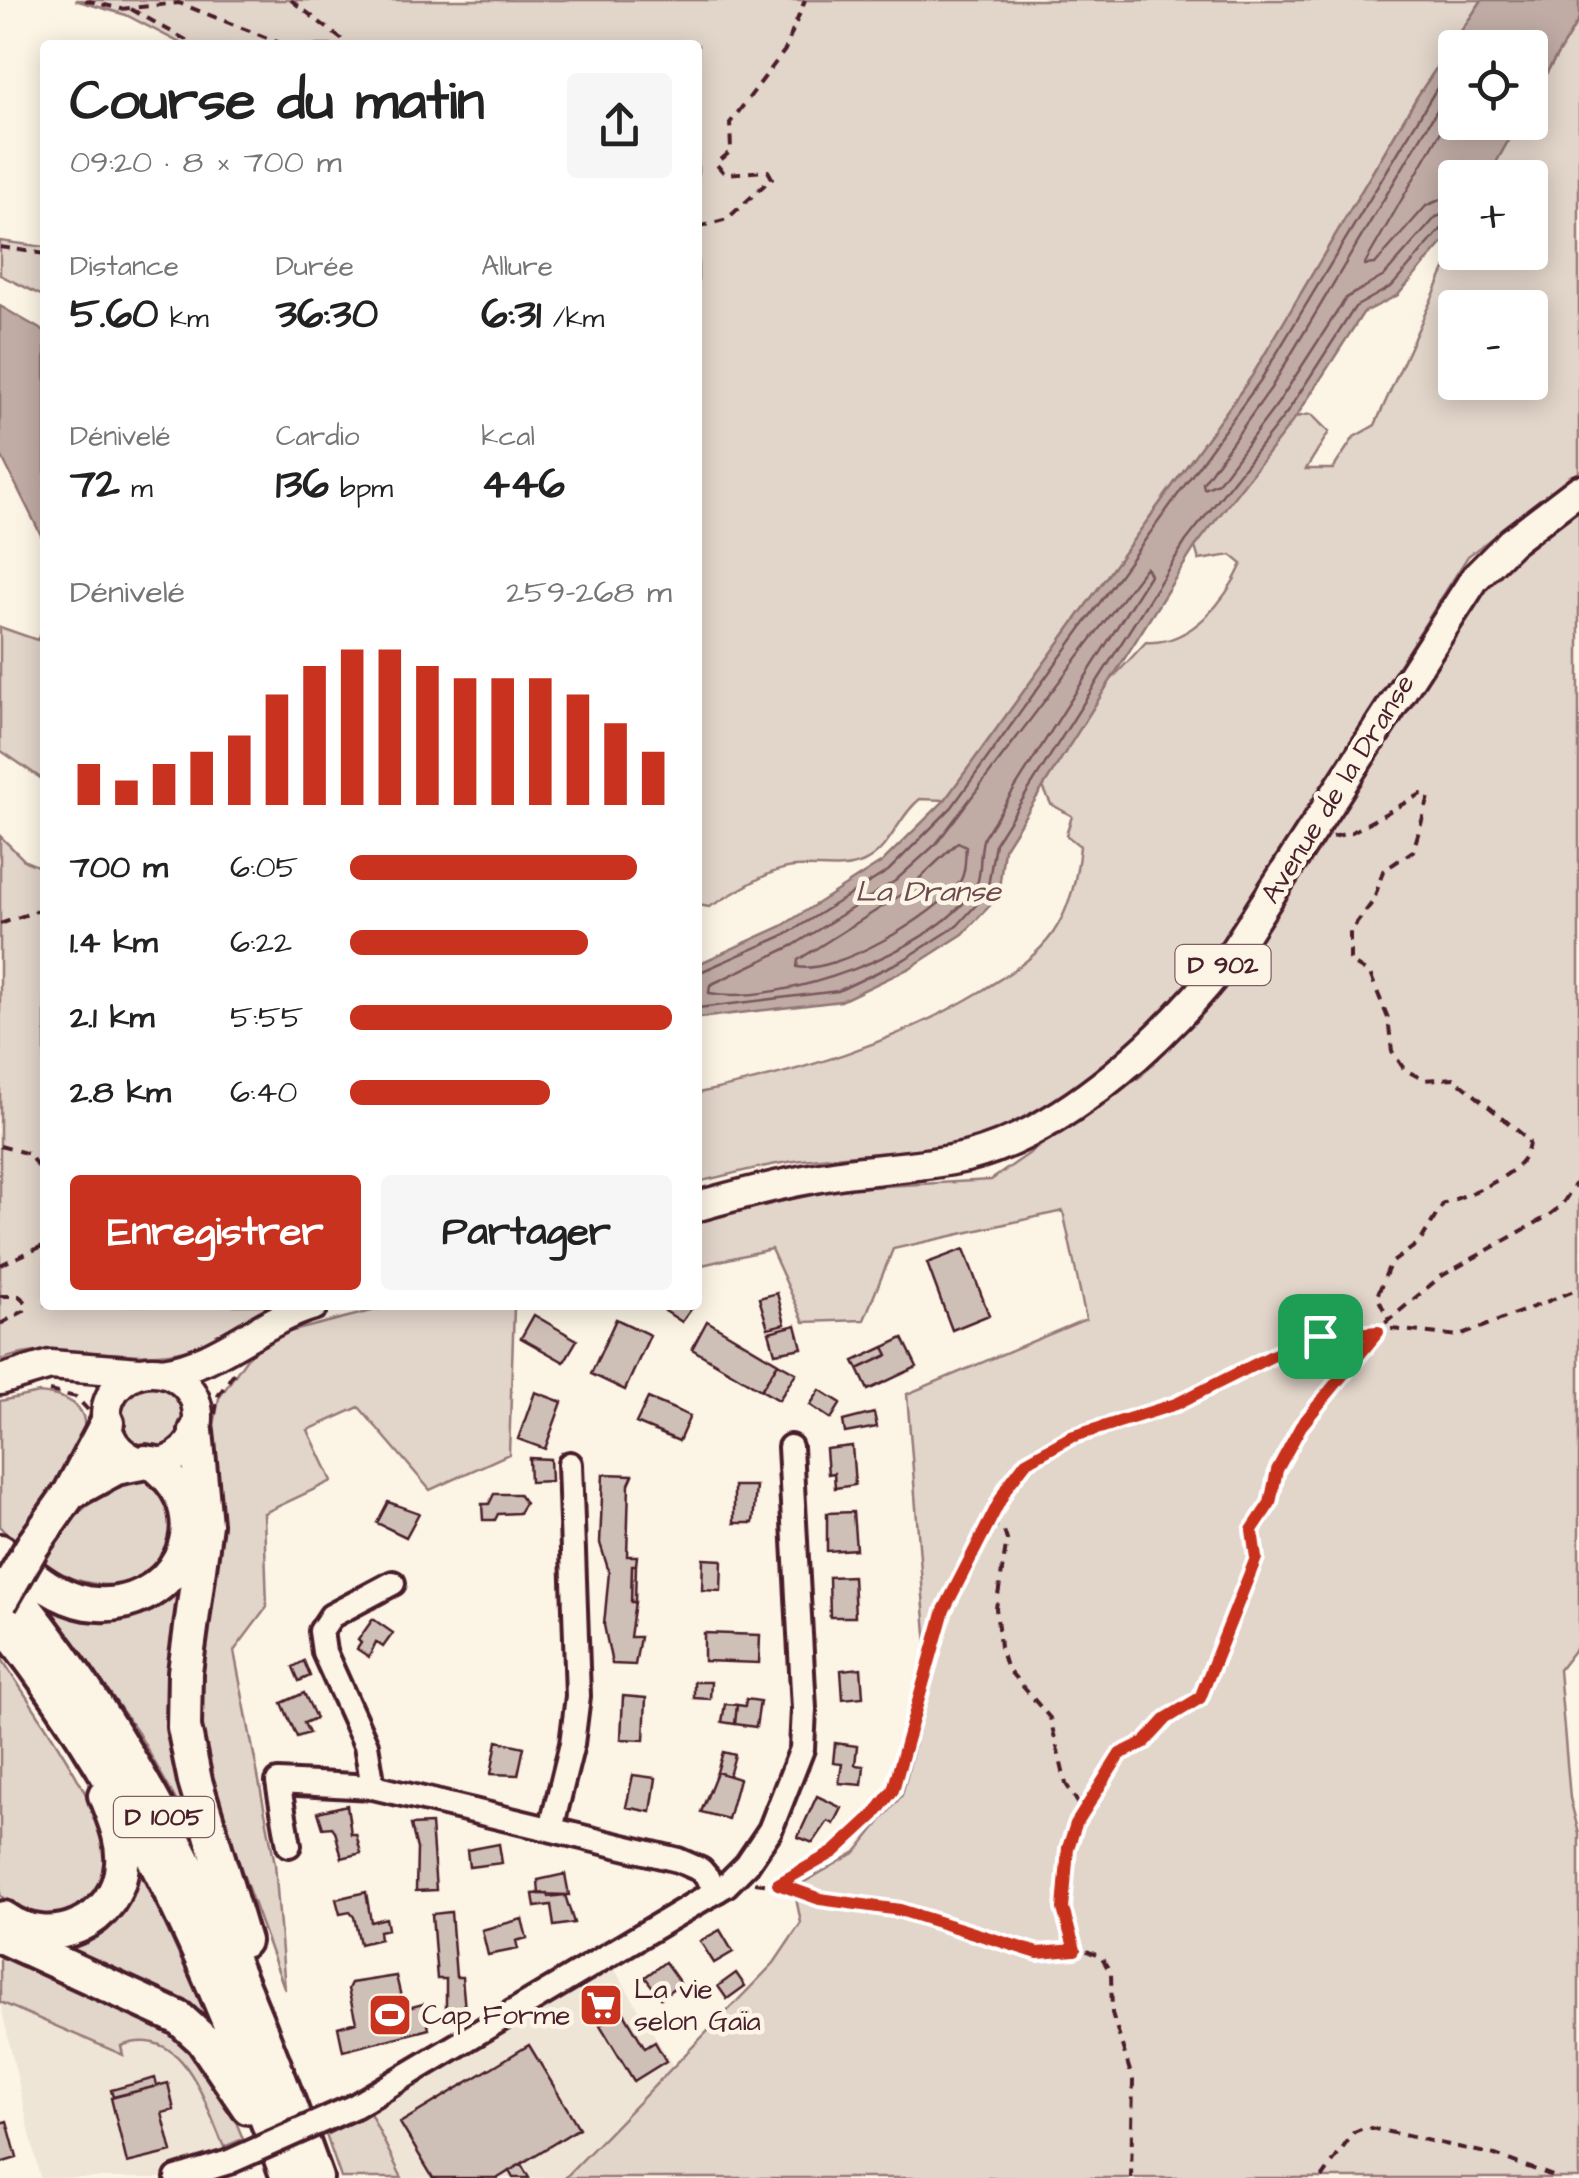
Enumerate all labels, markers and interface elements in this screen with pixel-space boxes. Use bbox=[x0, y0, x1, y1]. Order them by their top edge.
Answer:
map controls bbox=[1438, 30, 1548, 400]
button: locate bbox=[1438, 30, 1548, 140]
text: Course du matin bbox=[70, 64, 485, 140]
button: share bbox=[567, 73, 672, 178]
text: 09:20 · 8 × 700 m bbox=[70, 140, 342, 185]
button: + bbox=[1438, 160, 1548, 270]
text: Distance bbox=[70, 247, 179, 286]
text: Durée bbox=[276, 247, 354, 286]
text: Allure bbox=[481, 247, 553, 286]
text: 5.60 bbox=[70, 286, 158, 344]
text: 36:30 bbox=[276, 286, 378, 344]
text: 6:31 bbox=[481, 286, 541, 344]
button: − bbox=[1438, 290, 1548, 400]
text: km bbox=[158, 299, 209, 338]
text: /km bbox=[541, 299, 604, 338]
text: Dénivelé bbox=[70, 417, 171, 456]
text: Cardio bbox=[276, 417, 360, 456]
text: kcal bbox=[481, 417, 535, 456]
text: 72 bbox=[70, 456, 120, 514]
text: 136 bbox=[276, 456, 329, 514]
text: 446 bbox=[481, 456, 565, 514]
text: m bbox=[120, 469, 153, 508]
text: bpm bbox=[329, 469, 393, 508]
text: Dénivelé bbox=[70, 570, 185, 615]
text: 259–268 m bbox=[506, 570, 672, 615]
street label: Avenue de la Dranse bbox=[1252, 667, 1424, 911]
text: 700 m bbox=[70, 845, 168, 890]
text: 6:05 bbox=[230, 845, 298, 890]
water label: La Dranse bbox=[855, 871, 1003, 913]
text: 1.4 km bbox=[70, 920, 158, 965]
text: 6:22 bbox=[230, 920, 292, 965]
road number: D 902 bbox=[1176, 945, 1270, 985]
text: 2.1 km bbox=[70, 995, 154, 1040]
text: 5:55 bbox=[230, 995, 303, 1040]
text: 2.8 km bbox=[70, 1070, 171, 1115]
text: 6:40 bbox=[230, 1070, 297, 1115]
button: Enregistrer bbox=[70, 1175, 361, 1290]
button: Partager bbox=[381, 1175, 672, 1290]
pin bbox=[1278, 1294, 1363, 1379]
icon: arrive bbox=[1293, 1309, 1348, 1364]
road number: D 1005 bbox=[114, 1797, 214, 1837]
place label: La vie selon Gaïa bbox=[634, 1970, 761, 2041]
supermarket icon: La vie selon Gaïa bbox=[578, 1982, 624, 2028]
sports icon: Cap Forme bbox=[367, 1992, 413, 2038]
place label: Cap Forme bbox=[422, 1996, 570, 2035]

